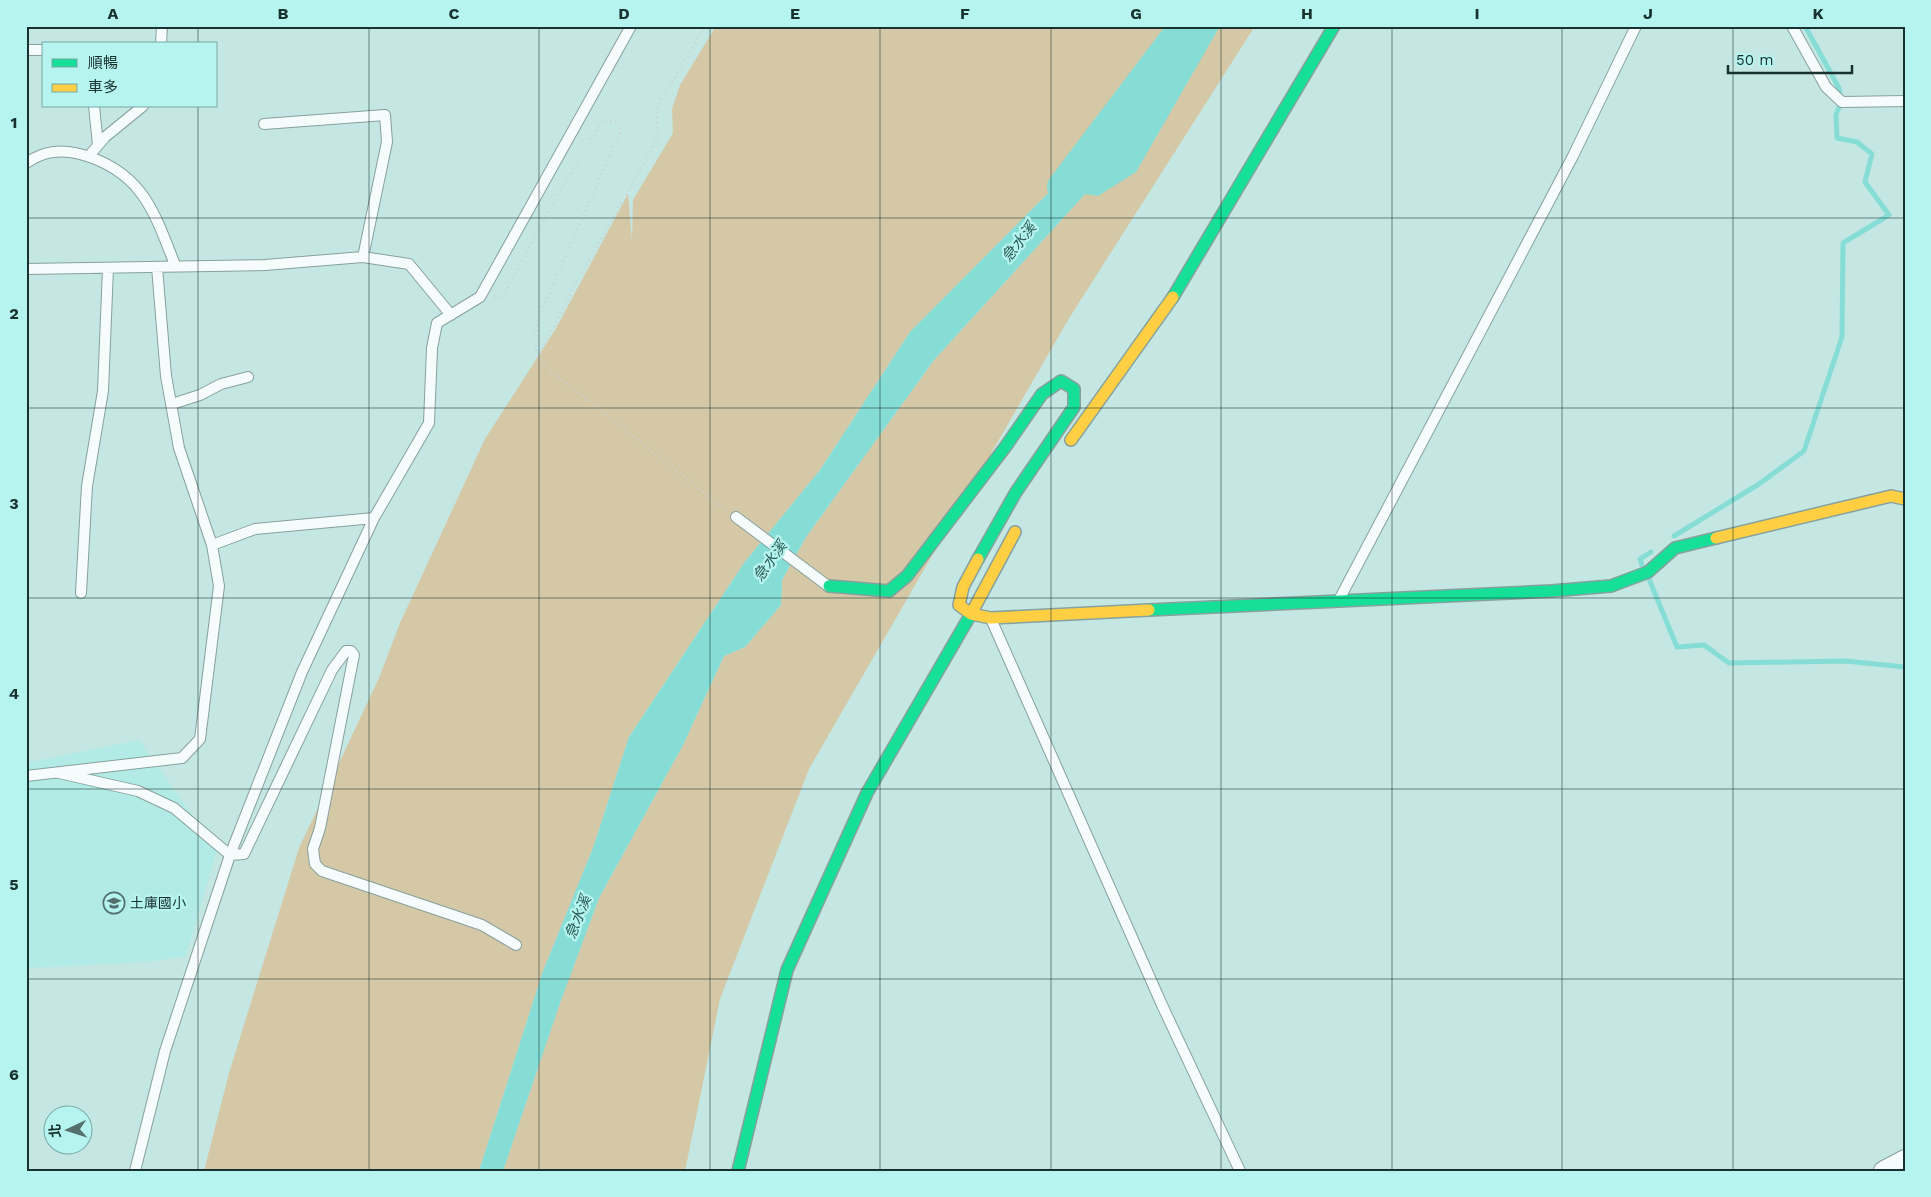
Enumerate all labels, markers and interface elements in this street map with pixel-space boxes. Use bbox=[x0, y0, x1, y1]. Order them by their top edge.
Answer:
text: A bbox=[108, 4, 119, 23]
text: B bbox=[278, 4, 289, 23]
text: C bbox=[449, 4, 460, 23]
text: D bbox=[618, 4, 630, 23]
text: E bbox=[790, 4, 800, 23]
text: F bbox=[960, 4, 970, 23]
text: G bbox=[1130, 4, 1142, 23]
text: H bbox=[1301, 4, 1313, 23]
text: I bbox=[1474, 4, 1480, 23]
text: J bbox=[1643, 4, 1653, 23]
text: K bbox=[1812, 4, 1824, 23]
legend bbox=[42, 42, 218, 108]
scale bar bbox=[1728, 42, 1852, 74]
text: 50 m bbox=[1736, 51, 1773, 69]
text: 順暢 bbox=[88, 54, 118, 72]
text: 車多 bbox=[88, 78, 118, 96]
text: 1 bbox=[11, 113, 17, 132]
water label: 急水溪 bbox=[998, 217, 1041, 265]
text: 2 bbox=[9, 304, 19, 323]
text: 3 bbox=[9, 494, 19, 513]
water label: 急水溪 bbox=[749, 536, 792, 584]
text: 4 bbox=[9, 684, 19, 703]
text: 5 bbox=[9, 875, 19, 894]
school or university icon: 土庫國小 bbox=[102, 891, 126, 915]
water label: 急水溪 bbox=[561, 891, 596, 941]
place label: 土庫國小 bbox=[130, 895, 186, 911]
text: 6 bbox=[9, 1065, 19, 1084]
north arrow bbox=[42, 1104, 92, 1154]
text: 北 bbox=[47, 1123, 64, 1138]

